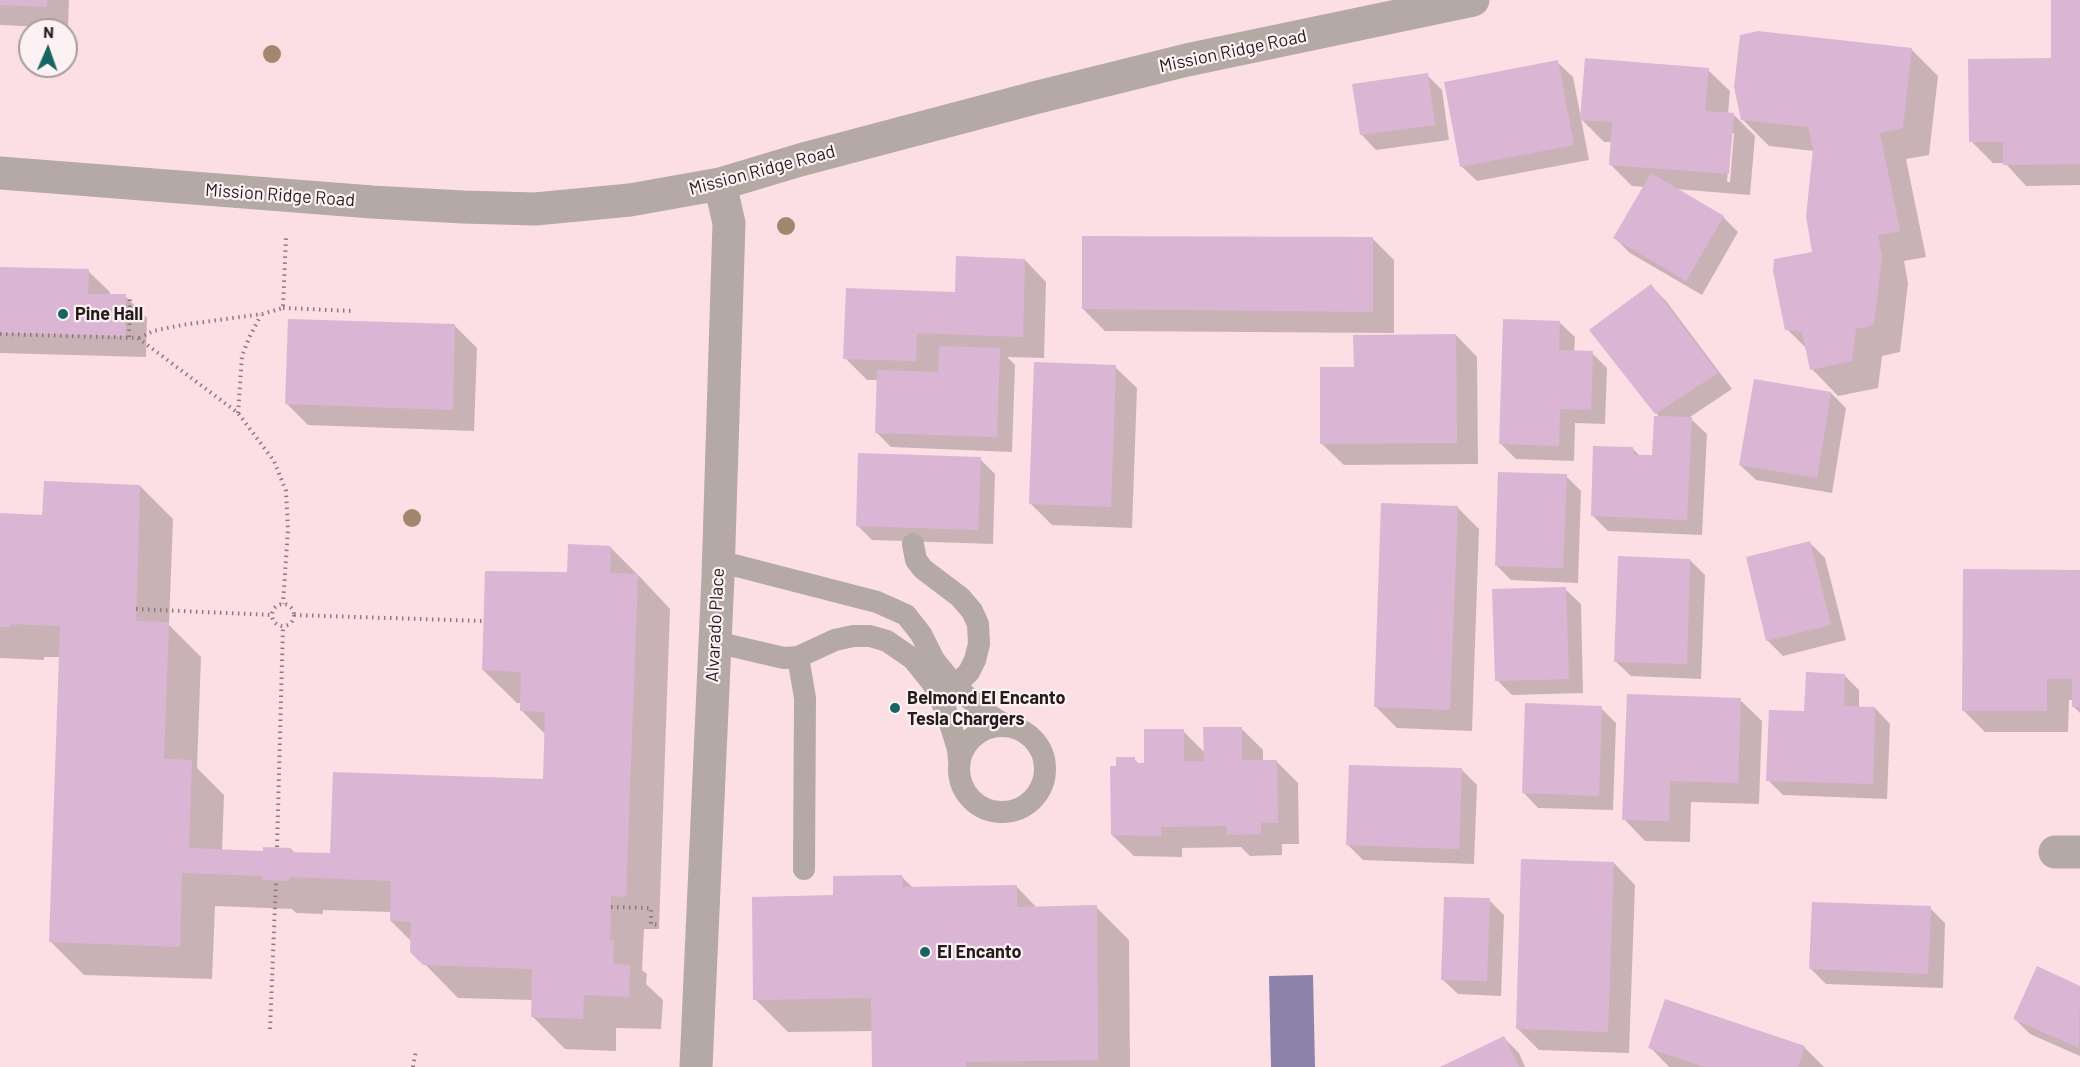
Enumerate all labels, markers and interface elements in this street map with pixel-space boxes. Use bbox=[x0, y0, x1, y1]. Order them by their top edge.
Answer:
north arrow bbox=[18, 18, 78, 78]
text: N bbox=[43, 22, 54, 41]
street label: Mission Ridge Road bbox=[1157, 25, 1309, 77]
street label: Mission Ridge Road bbox=[687, 140, 837, 200]
street label: Mission Ridge Road bbox=[204, 179, 356, 211]
place label: Pine Hall bbox=[75, 303, 143, 325]
marker: Pine Hall bbox=[56, 307, 70, 321]
street label: Alvarado Place bbox=[701, 567, 729, 683]
place label: Belmond El Encanto Tesla Chargers bbox=[907, 687, 1066, 730]
marker: Belmond El Encanto Tesla Chargers bbox=[888, 701, 902, 715]
place label: El Encanto bbox=[937, 941, 1022, 963]
marker: El Encanto bbox=[918, 945, 932, 959]

